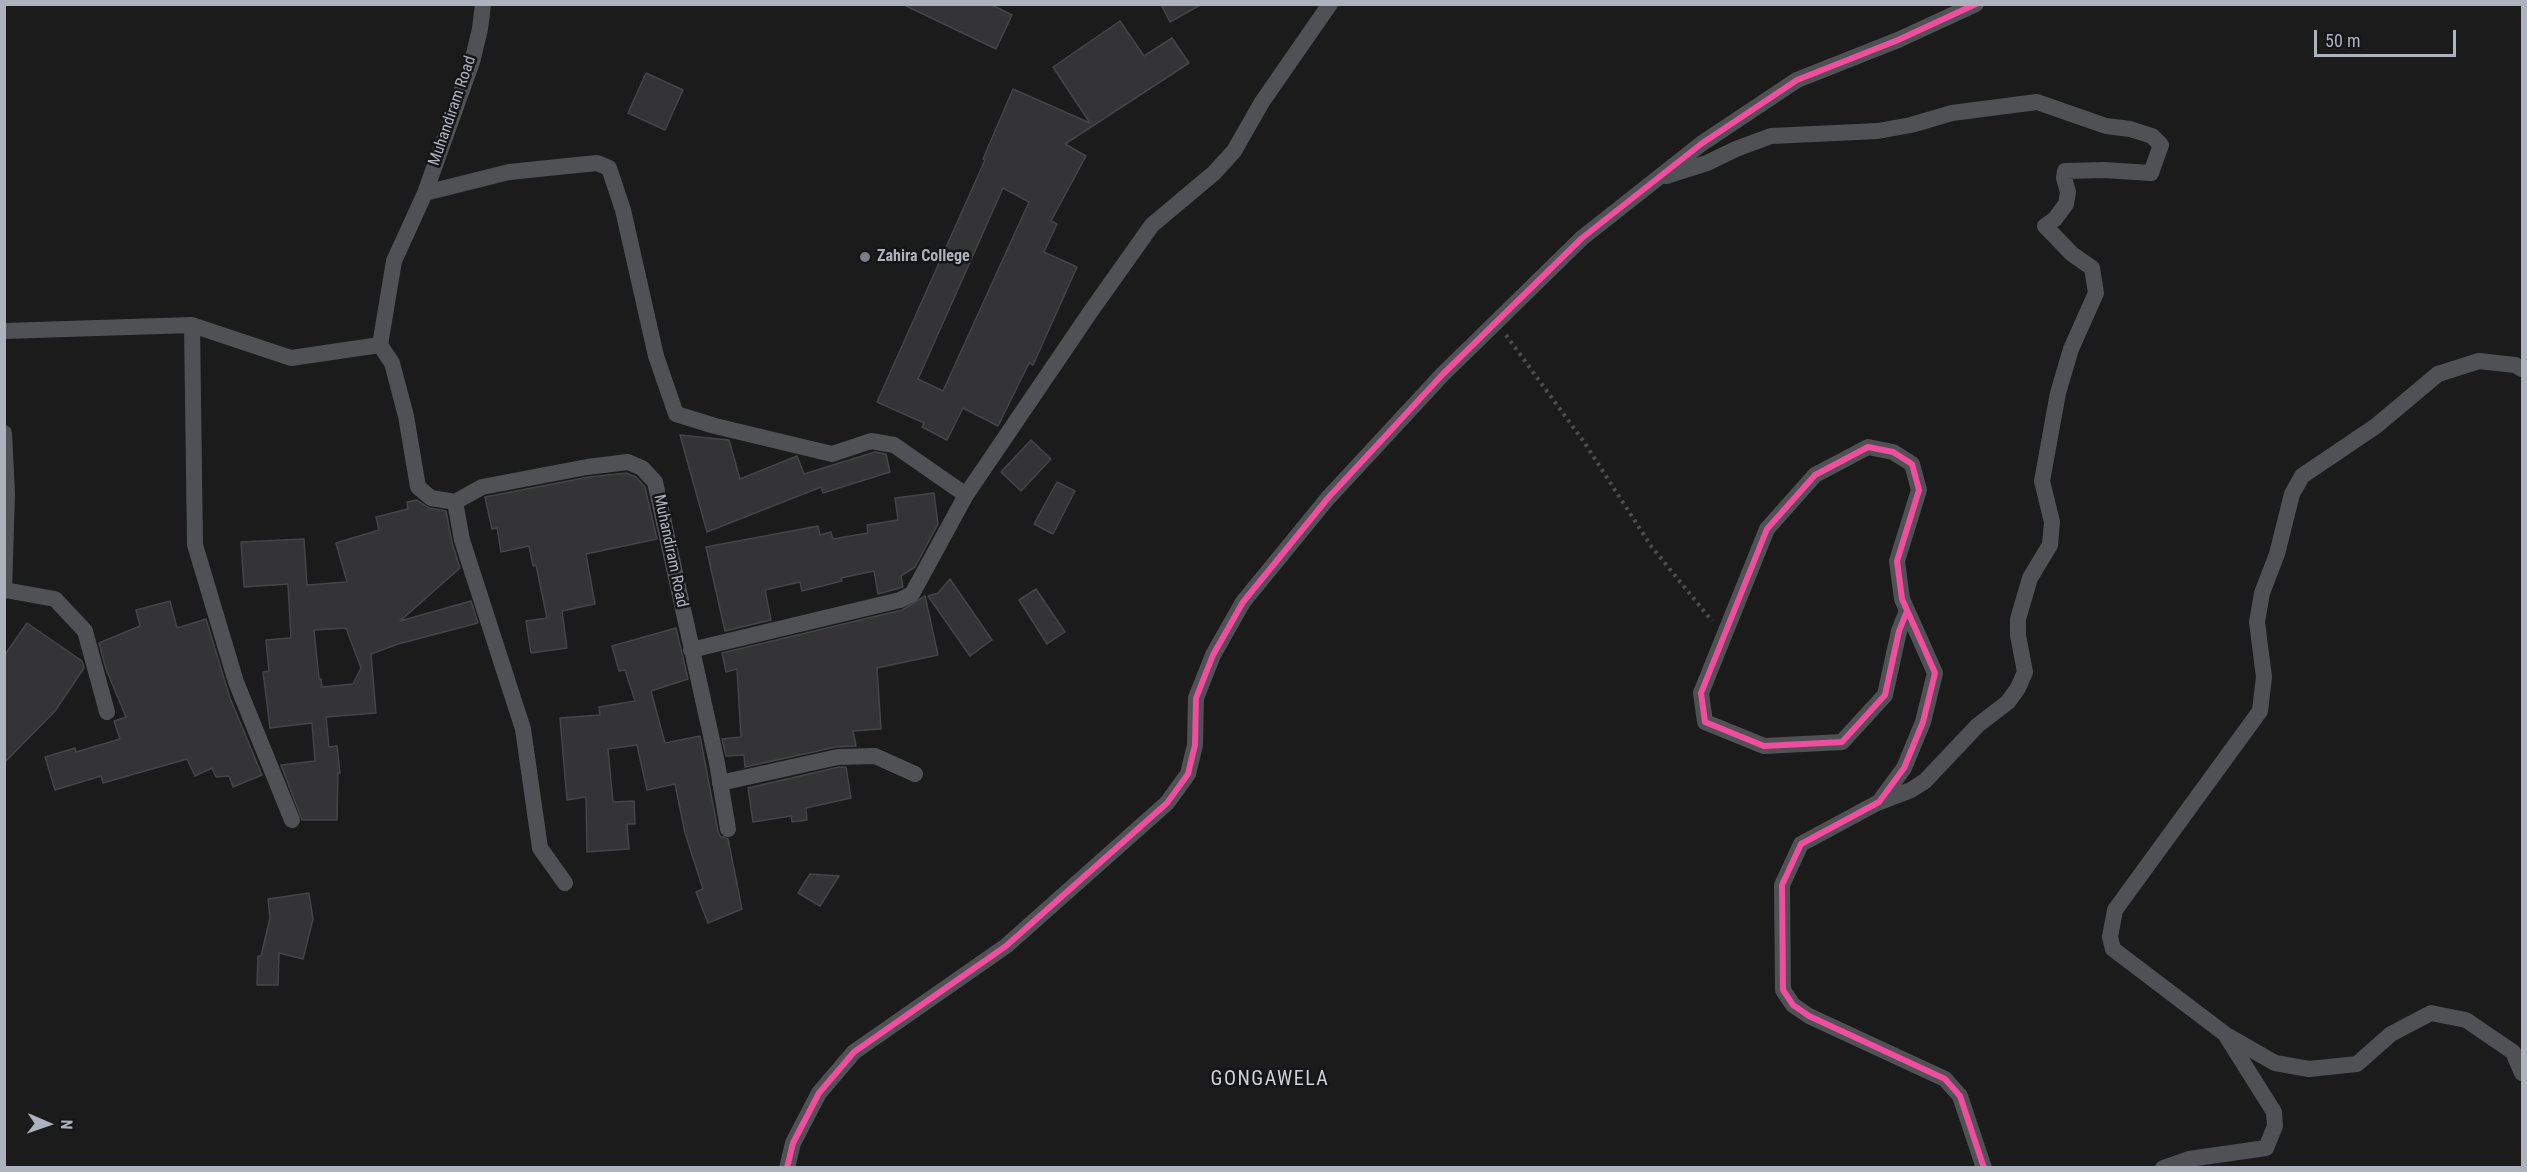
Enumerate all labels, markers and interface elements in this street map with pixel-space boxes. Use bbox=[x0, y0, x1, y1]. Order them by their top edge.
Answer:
scale bar bbox=[2317, 18, 2460, 56]
text: 50 m bbox=[2325, 30, 2360, 51]
street label: Muhandiram Road bbox=[425, 54, 481, 168]
place label: Zahira College bbox=[877, 247, 970, 267]
marker: Zahira College bbox=[858, 250, 872, 264]
street label: Muhandiram Road bbox=[649, 493, 691, 609]
district label: GONGAWELA bbox=[1211, 1068, 1329, 1092]
north arrow bbox=[18, 1094, 78, 1154]
text: N bbox=[57, 1119, 76, 1130]

